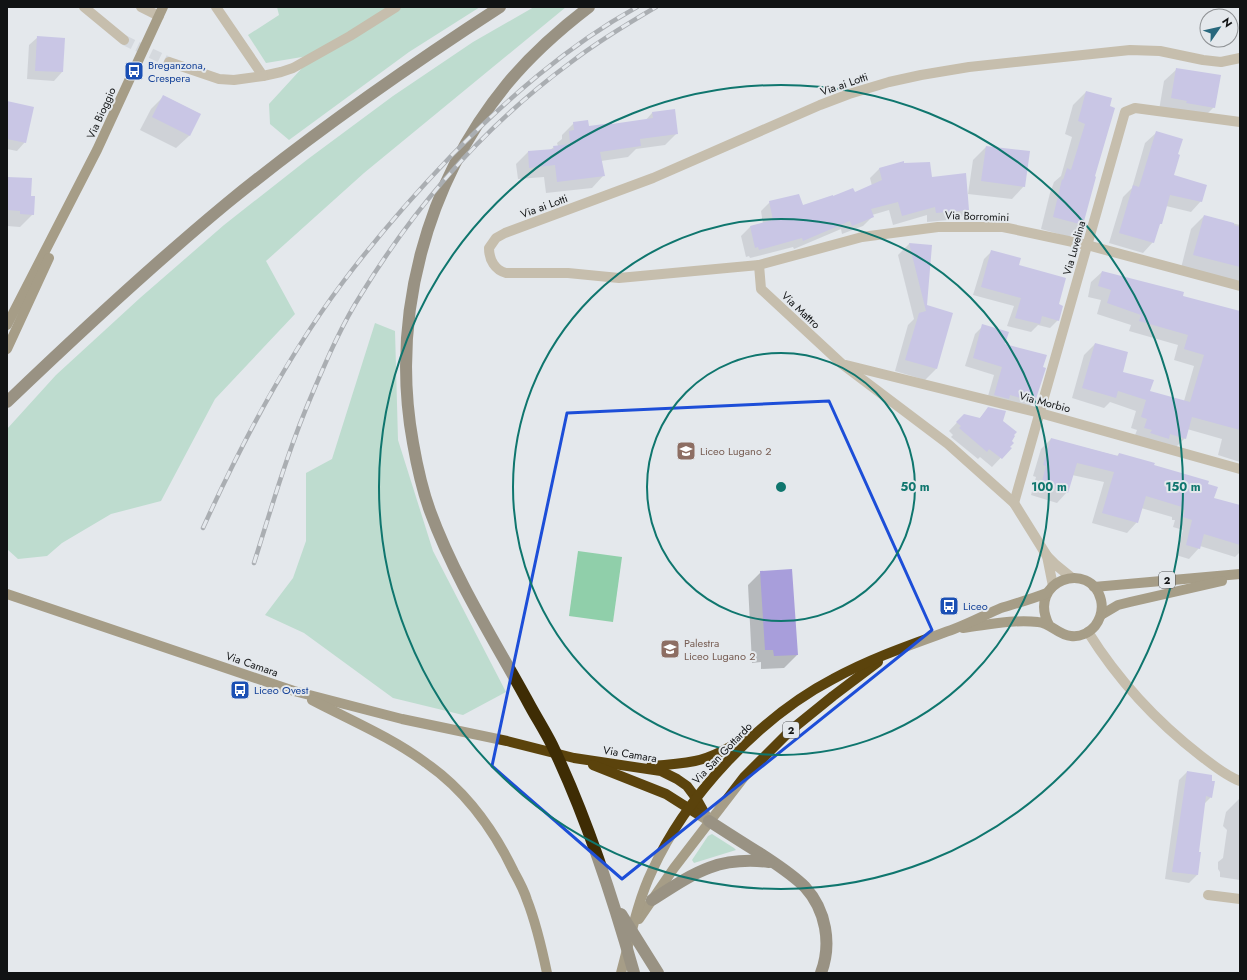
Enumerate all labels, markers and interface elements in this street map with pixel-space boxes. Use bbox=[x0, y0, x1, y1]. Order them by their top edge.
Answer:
north arrow bbox=[1199, 8, 1239, 48]
text: N bbox=[1218, 14, 1236, 31]
place label: Breganzona, Crespera bbox=[148, 57, 206, 86]
bus stop icon: Breganzona, Crespera bbox=[123, 60, 145, 82]
street label: Via ai Lotti bbox=[818, 68, 870, 100]
street label: Via Bioggio bbox=[82, 85, 120, 141]
street label: Via ai Lotti bbox=[518, 190, 570, 222]
street label: Via Borromini bbox=[945, 207, 1010, 225]
street label: Via Luvelina bbox=[1059, 219, 1089, 277]
street label: Via Mattro bbox=[778, 288, 824, 332]
street label: Via Morbio bbox=[1018, 387, 1072, 417]
school or university icon: Liceo Lugano 2 bbox=[675, 440, 697, 462]
place label: Liceo Lugano 2 bbox=[700, 443, 771, 459]
text: 50 m bbox=[900, 478, 930, 496]
text: 100 m bbox=[1031, 478, 1067, 496]
text: 150 m bbox=[1165, 478, 1201, 496]
centre of rings bbox=[774, 480, 788, 494]
road number: 2 bbox=[1159, 572, 1175, 588]
bus stop icon: Liceo bbox=[938, 595, 960, 617]
place label: Liceo bbox=[963, 598, 988, 614]
place label: Palestra Liceo Lugano 2 bbox=[684, 635, 755, 664]
school or university icon: Palestra Liceo Lugano 2 bbox=[659, 638, 681, 660]
street label: Via Camara bbox=[224, 648, 280, 680]
bus stop icon: Liceo Ovest bbox=[229, 679, 251, 701]
place label: Liceo Ovest bbox=[254, 682, 309, 698]
street label: Via San Gottardo bbox=[688, 719, 756, 787]
road number: 2 bbox=[783, 722, 799, 738]
street label: Via Camara bbox=[602, 742, 658, 766]

